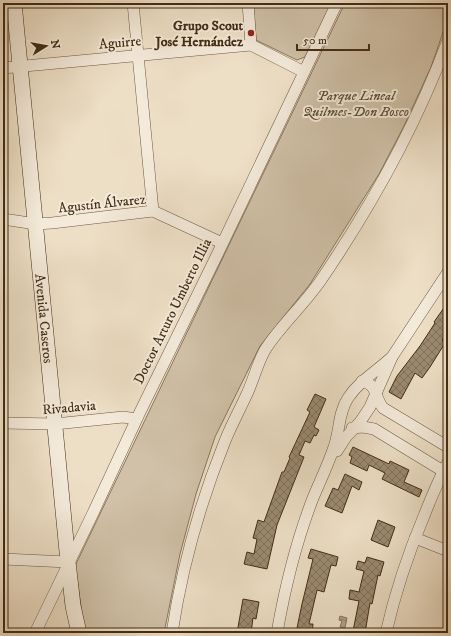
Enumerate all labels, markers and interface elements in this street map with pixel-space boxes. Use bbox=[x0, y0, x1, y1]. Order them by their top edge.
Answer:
place label: Grupo Scout José Hernández bbox=[153, 17, 244, 51]
north arrow bbox=[26, 26, 66, 66]
scale bar bbox=[297, 26, 369, 52]
marker: Grupo Scout José Hernández bbox=[246, 28, 256, 38]
street label: Aguirre bbox=[98, 32, 142, 54]
text: 50 m bbox=[303, 33, 327, 48]
text: N bbox=[47, 39, 63, 50]
park label: Parque Lineal Quilmes-Don Bosco bbox=[303, 87, 409, 121]
street label: Agustín Álvarez bbox=[58, 190, 147, 218]
street label: Doctor Arturo Umberto Illia bbox=[130, 236, 216, 387]
street label: Avenida Caseros bbox=[30, 273, 57, 365]
street label: Rivadavia bbox=[42, 397, 97, 419]

